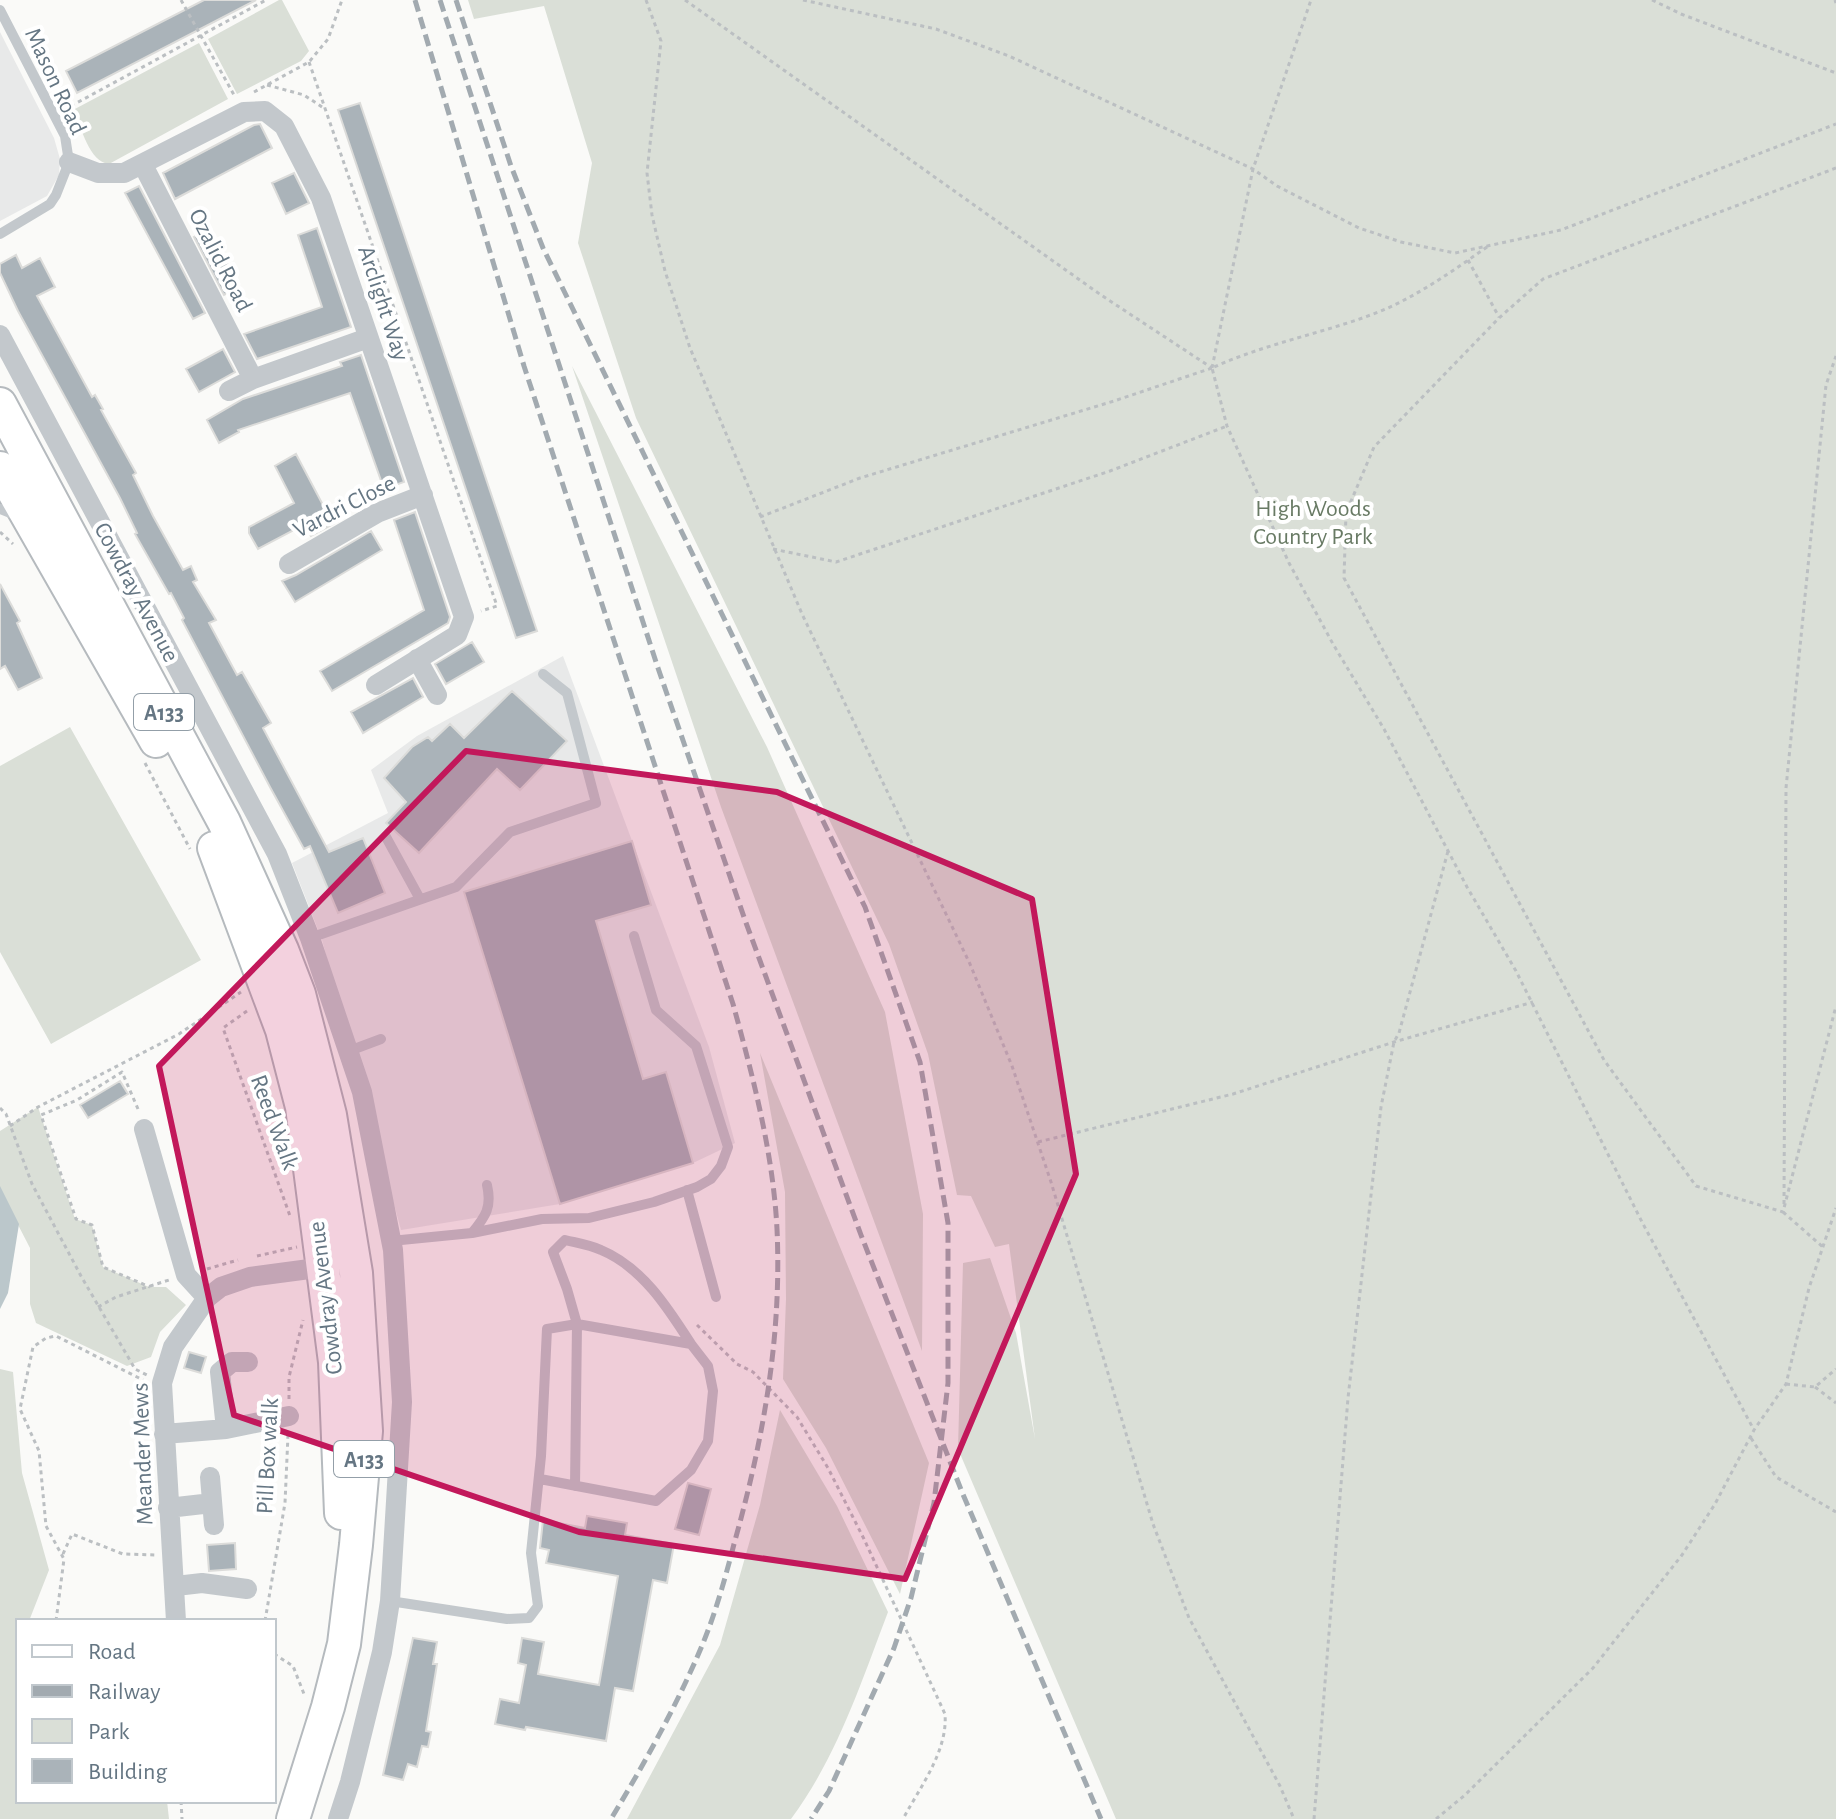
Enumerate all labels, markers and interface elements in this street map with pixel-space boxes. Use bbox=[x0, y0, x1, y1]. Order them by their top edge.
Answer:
street label: Mason Road bbox=[20, 25, 90, 138]
street label: Ozalid Road bbox=[184, 205, 256, 316]
street label: Arclight Way bbox=[353, 243, 413, 364]
street label: Vardri Close bbox=[290, 471, 399, 543]
park label: High Woods Country Park bbox=[1253, 497, 1373, 549]
street label: Cowdray Avenue bbox=[89, 519, 183, 666]
road number: A133 bbox=[134, 694, 194, 730]
street label: Reed Walk bbox=[246, 1072, 302, 1173]
street label: Cowdray Avenue bbox=[305, 1220, 347, 1376]
street label: Meander Mews bbox=[129, 1382, 157, 1526]
street label: Pill Box walk bbox=[253, 1397, 283, 1515]
road number: A133 bbox=[334, 1441, 394, 1477]
legend bbox=[16, 1619, 276, 1803]
text: Road bbox=[88, 1640, 136, 1664]
text: Railway bbox=[88, 1680, 160, 1704]
text: Park bbox=[88, 1720, 129, 1744]
text: Building bbox=[88, 1760, 167, 1784]

